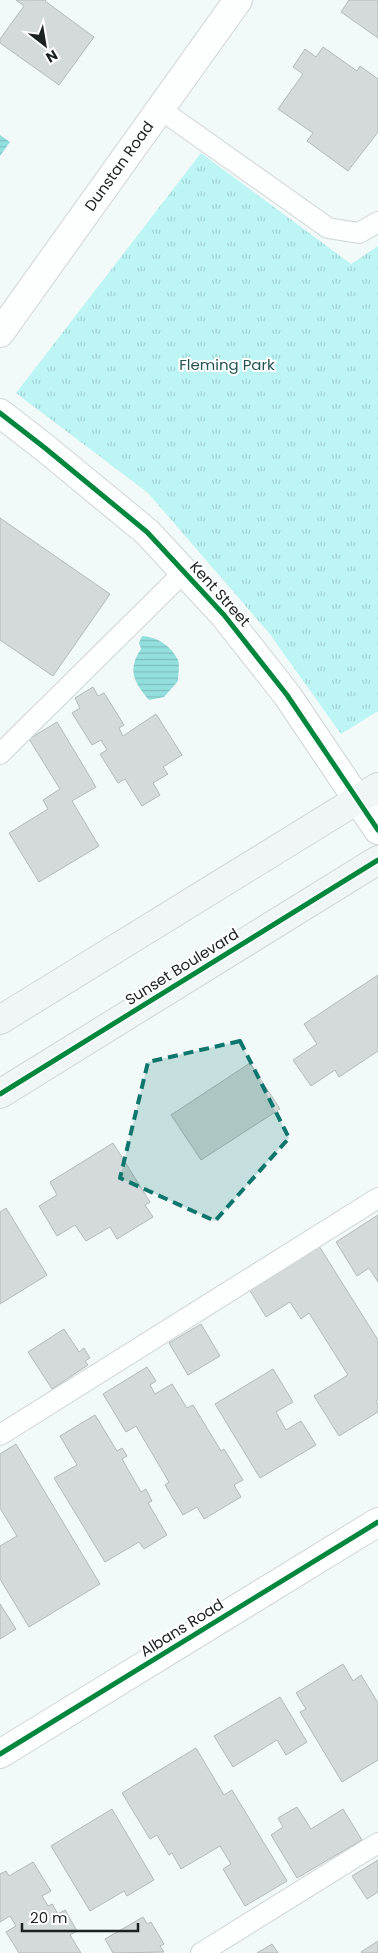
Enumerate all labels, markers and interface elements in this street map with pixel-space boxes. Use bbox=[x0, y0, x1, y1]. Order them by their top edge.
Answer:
north arrow bbox=[20, 20, 70, 70]
text: N bbox=[42, 45, 61, 67]
street label: Dunstan Road bbox=[79, 117, 158, 215]
park label: Fleming Park bbox=[179, 354, 275, 375]
street label: Kent Street bbox=[185, 556, 255, 631]
street label: Sunset Boulevard bbox=[121, 923, 243, 1010]
street label: Albans Road bbox=[136, 1594, 227, 1662]
scale bar bbox=[22, 1900, 139, 1932]
text: 20 m bbox=[30, 1907, 68, 1928]

